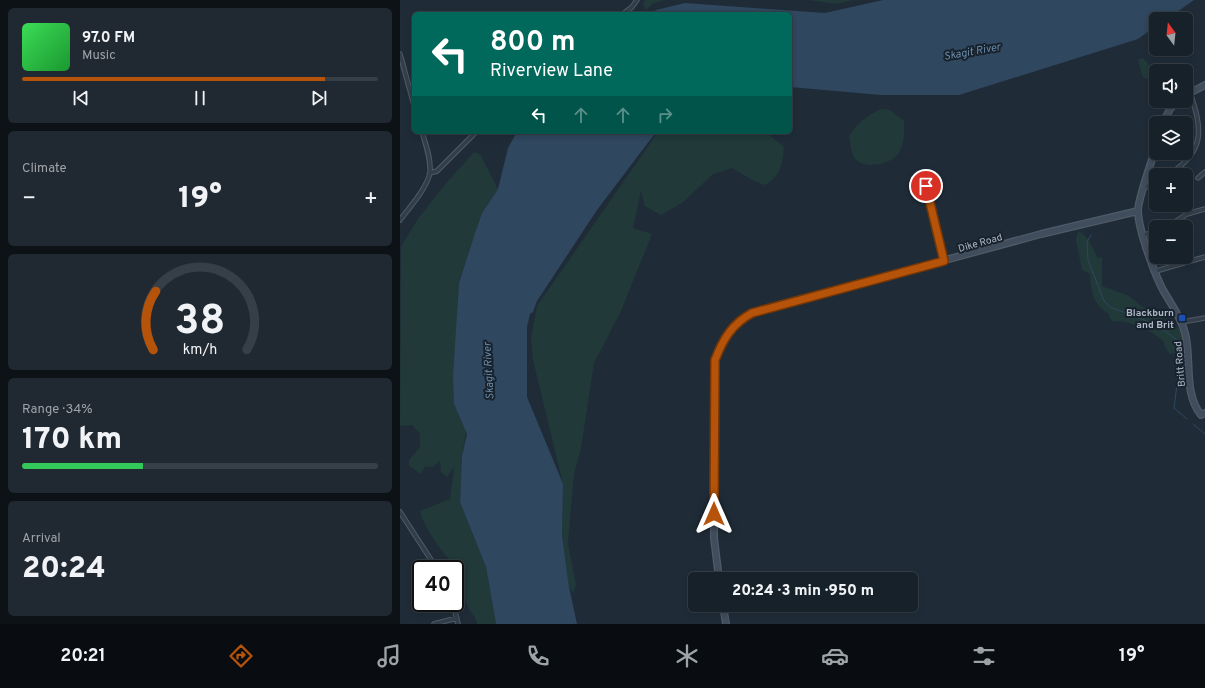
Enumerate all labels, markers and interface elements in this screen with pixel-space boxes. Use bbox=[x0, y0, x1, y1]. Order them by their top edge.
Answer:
north arrow bbox=[1149, 12, 1193, 56]
map controls bbox=[1149, 12, 1193, 264]
text: 800 m bbox=[490, 25, 576, 61]
icon: left bbox=[424, 28, 476, 80]
text: 97.0 FM bbox=[82, 29, 135, 48]
water label: Skagit River bbox=[943, 40, 1002, 64]
text: Music bbox=[82, 48, 116, 64]
text: Riverview Lane bbox=[490, 60, 613, 83]
button: sound bbox=[1149, 64, 1193, 108]
icon: previous bbox=[70, 87, 92, 109]
icon: pause bbox=[189, 87, 211, 109]
icon: next bbox=[308, 87, 330, 109]
icon: left bbox=[528, 104, 550, 126]
icon: ahead bbox=[570, 104, 592, 126]
icon: ahead bbox=[612, 104, 634, 126]
icon: right bbox=[654, 104, 676, 126]
button: layers bbox=[1149, 116, 1193, 160]
text: Climate bbox=[22, 161, 67, 177]
button: + bbox=[1149, 168, 1193, 212]
pin bbox=[909, 169, 943, 203]
icon: arrive bbox=[915, 175, 937, 197]
text: 19° bbox=[178, 181, 222, 218]
text: − bbox=[22, 186, 36, 213]
text: + bbox=[364, 186, 378, 213]
button: − bbox=[1149, 220, 1193, 264]
street label: Dike Road bbox=[957, 231, 1004, 256]
text: 38 bbox=[174, 296, 226, 349]
place label: Blackburn and Brit bbox=[1126, 307, 1174, 332]
marker: Blackburn and Brit bbox=[1177, 313, 1187, 323]
street label: Britt Road bbox=[1172, 340, 1189, 387]
text: km/h bbox=[183, 341, 217, 359]
water label: Skagit River bbox=[480, 341, 497, 400]
text: Range · 34% bbox=[22, 402, 93, 418]
text: 170 km bbox=[22, 422, 122, 459]
position arrow bbox=[693, 493, 735, 535]
text: Arrival bbox=[22, 531, 61, 547]
text: 20:24 bbox=[22, 551, 106, 588]
speed limit sign: 40 bbox=[412, 560, 464, 612]
text: 20:24 · 3 min · 950 m bbox=[732, 582, 874, 601]
icon: directions bbox=[227, 642, 255, 670]
icon: music bbox=[375, 642, 403, 670]
icon: phone bbox=[524, 642, 552, 670]
icon: climate bbox=[673, 642, 701, 670]
icon: car bbox=[821, 642, 849, 670]
icon: filters bbox=[970, 642, 998, 670]
text: 20:21 bbox=[60, 645, 106, 668]
text: 19° bbox=[1119, 645, 1145, 668]

